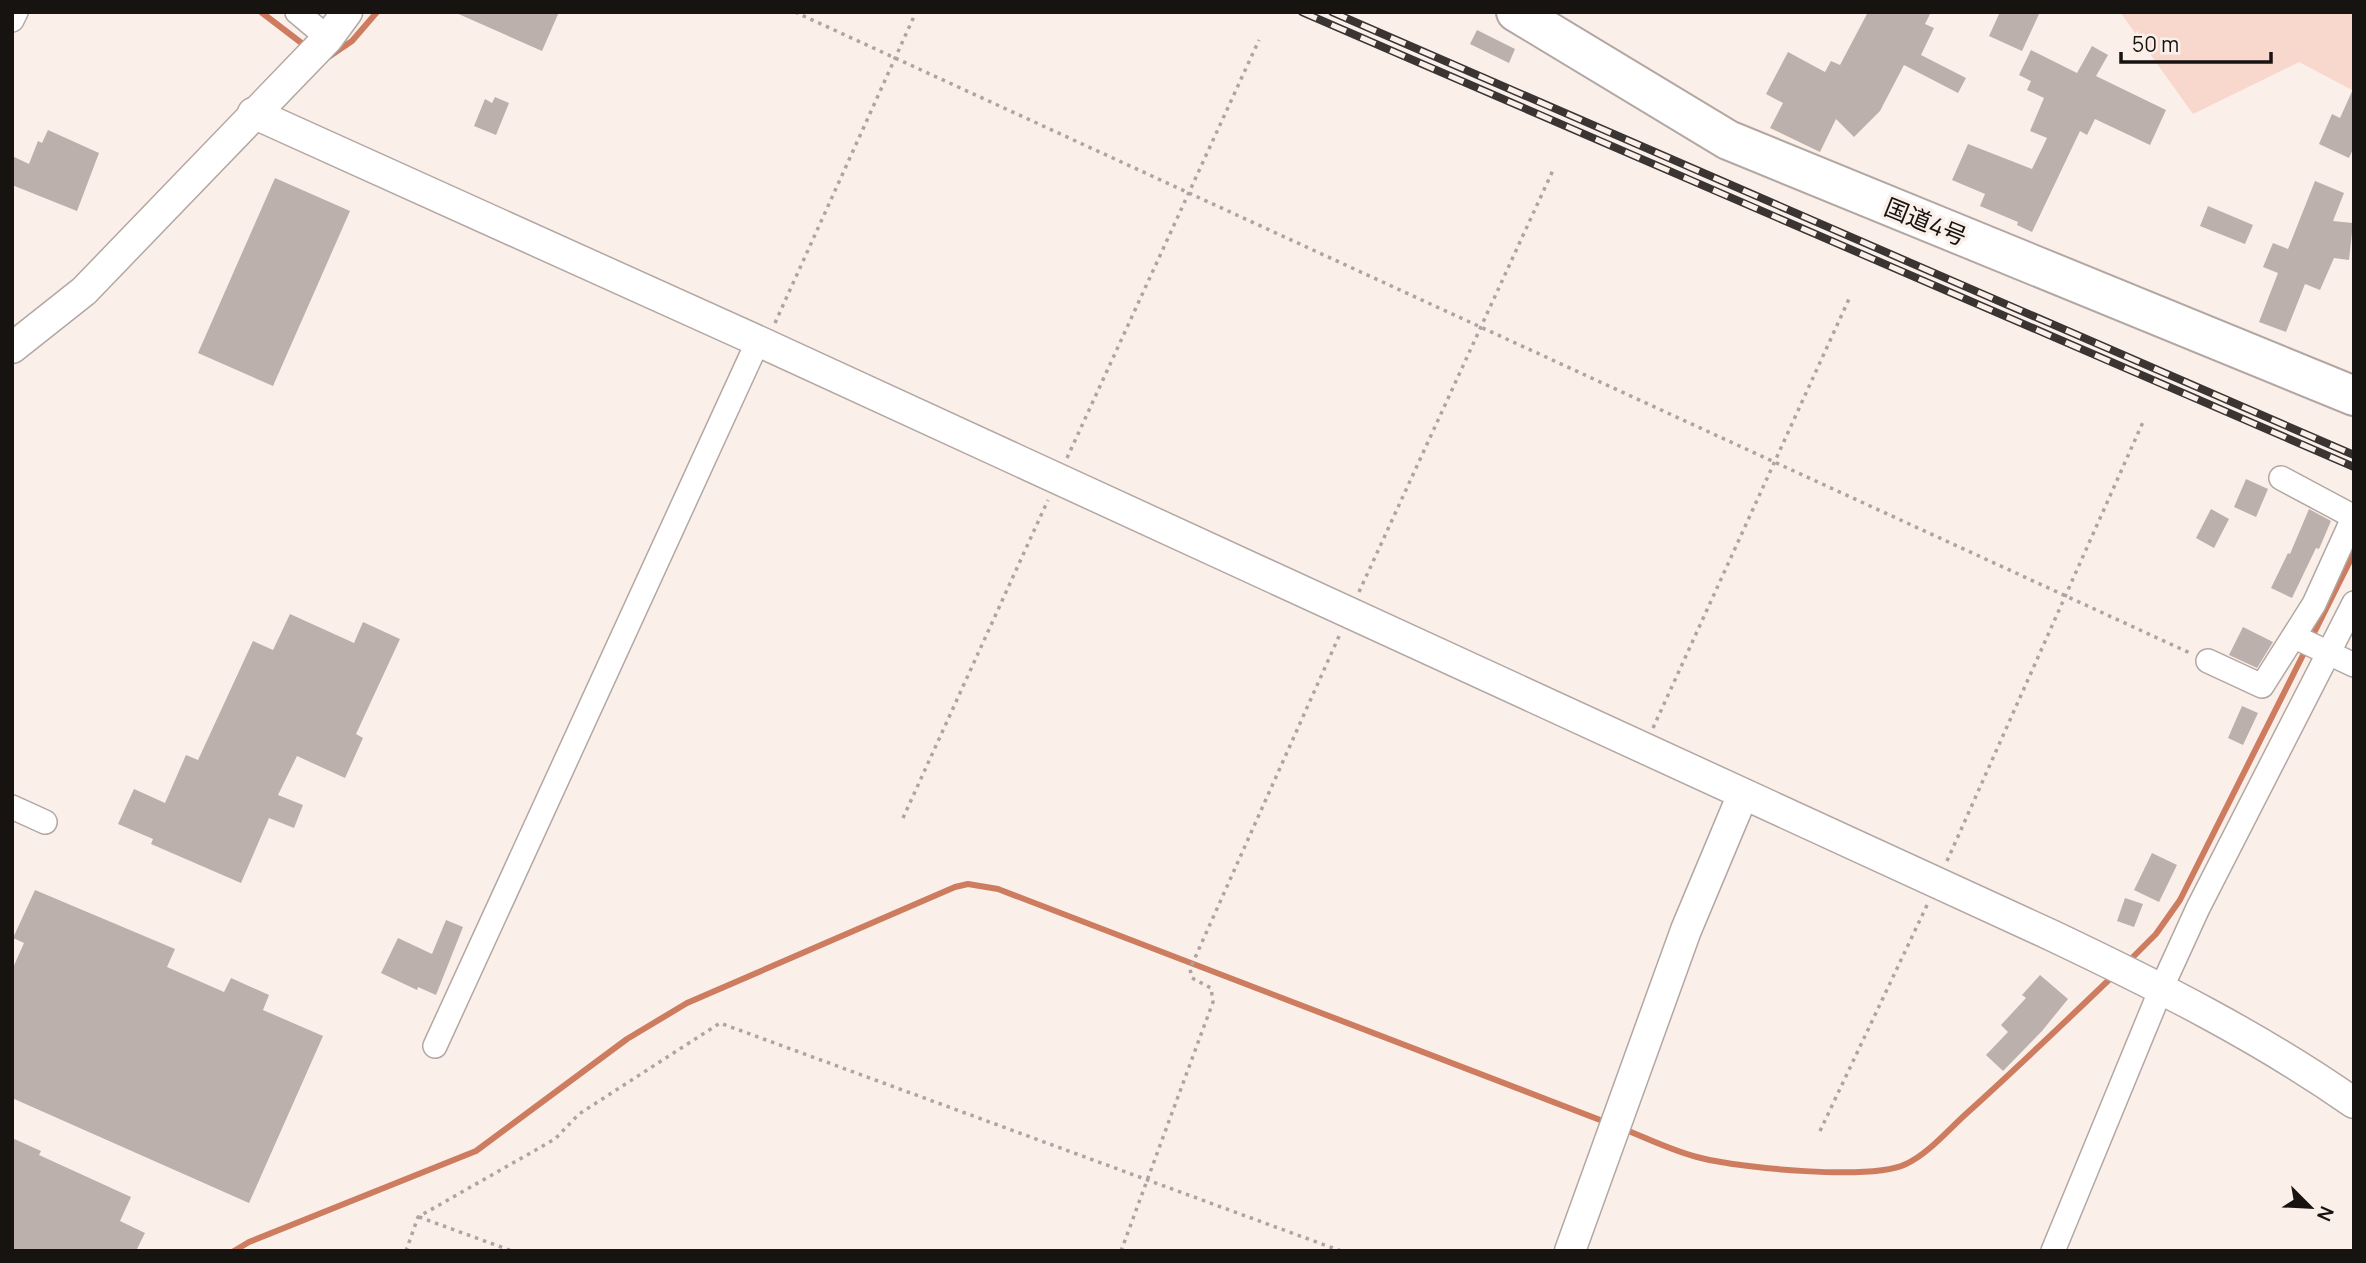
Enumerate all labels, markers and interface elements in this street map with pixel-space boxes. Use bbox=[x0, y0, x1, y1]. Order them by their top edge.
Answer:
scale bar bbox=[2121, 21, 2272, 65]
text: 50 m bbox=[2132, 30, 2179, 58]
street label: 国道4号 bbox=[1880, 190, 1972, 252]
north arrow bbox=[2275, 1172, 2345, 1242]
text: N bbox=[2311, 1202, 2340, 1225]

